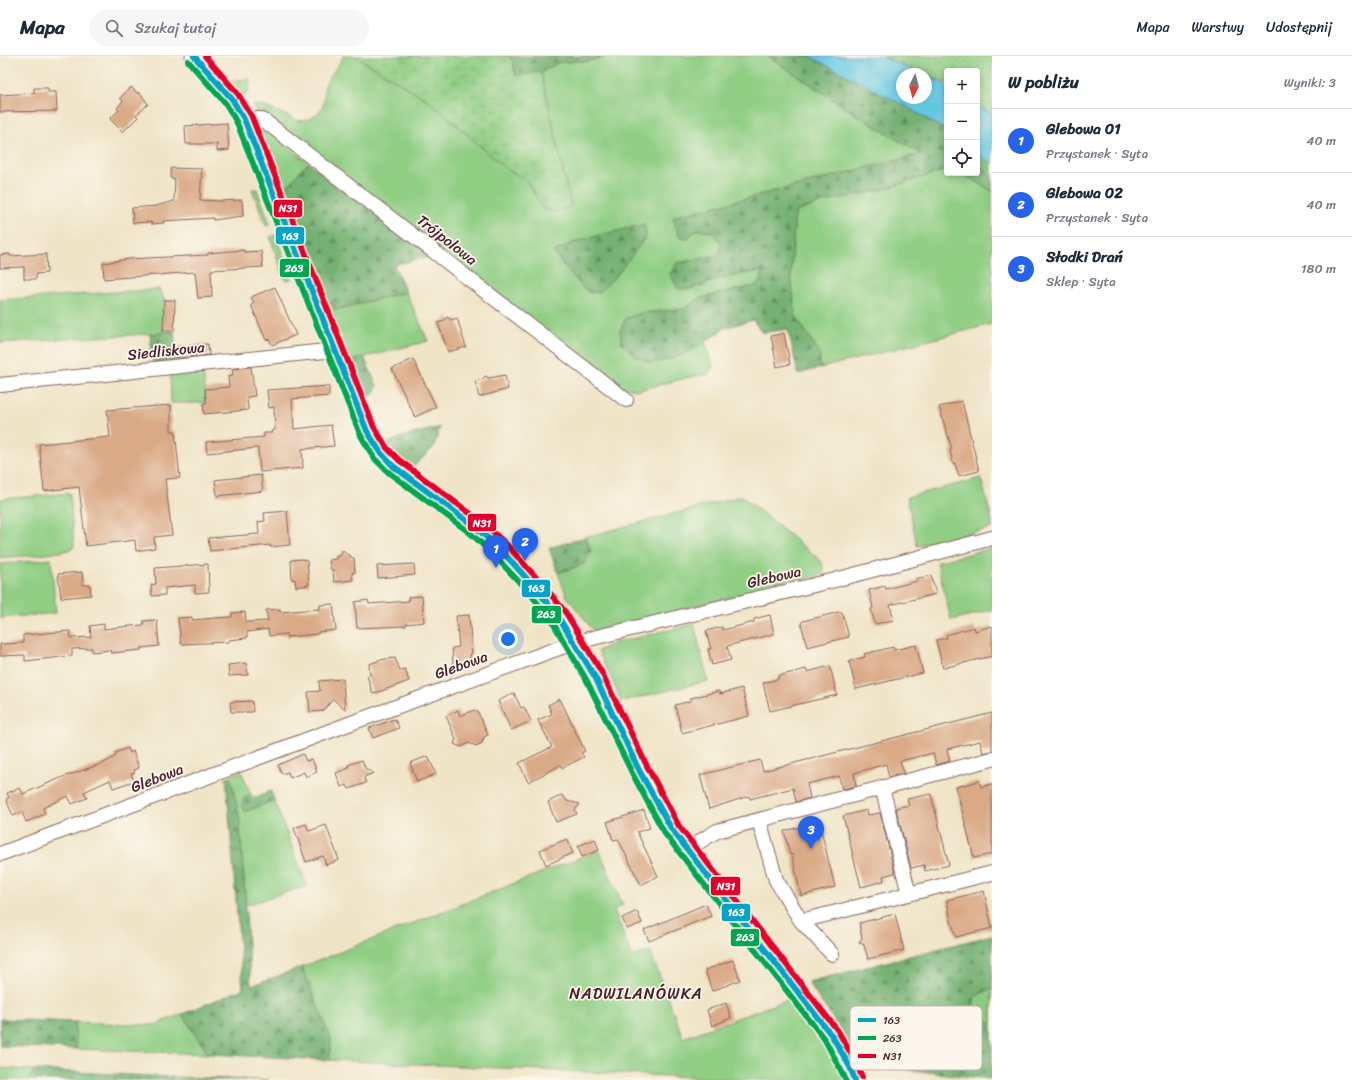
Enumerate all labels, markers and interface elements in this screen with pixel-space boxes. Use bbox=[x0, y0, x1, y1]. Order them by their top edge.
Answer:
search box bbox=[89, 10, 369, 46]
text: Mapa bbox=[20, 11, 65, 44]
text: Szukaj tutaj bbox=[135, 15, 216, 41]
text: Mapa bbox=[1137, 15, 1169, 40]
text: Warstwy bbox=[1191, 15, 1244, 40]
text: Udostępnij bbox=[1266, 15, 1332, 40]
icon: search bbox=[103, 17, 125, 39]
text: W pobliżu bbox=[1008, 67, 1079, 97]
north arrow bbox=[896, 68, 932, 104]
map controls bbox=[944, 68, 980, 176]
button: + bbox=[944, 68, 980, 104]
text: Wyniki: 3 bbox=[1284, 71, 1336, 94]
button: − bbox=[944, 104, 980, 140]
text: Glebowa 01 bbox=[1046, 116, 1121, 142]
text: 1 bbox=[1018, 129, 1024, 152]
text: 40 m bbox=[1306, 129, 1336, 152]
button: locate bbox=[944, 140, 980, 176]
text: Przystanek · Syta bbox=[1046, 142, 1148, 165]
text: Glebowa 02 bbox=[1046, 180, 1123, 206]
text: 2 bbox=[1017, 193, 1025, 216]
text: 40 m bbox=[1306, 193, 1336, 216]
line badge: N31 bbox=[273, 199, 303, 218]
text: N31 bbox=[278, 199, 297, 218]
text: Przystanek · Syta bbox=[1046, 206, 1148, 229]
street label: Trójpolowa bbox=[411, 208, 483, 272]
line badge: 163 bbox=[275, 226, 305, 245]
text: 163 bbox=[281, 227, 299, 246]
text: Słodki Drań bbox=[1046, 244, 1123, 270]
text: 3 bbox=[1017, 257, 1025, 280]
text: 180 m bbox=[1301, 257, 1336, 280]
line badge: 263 bbox=[279, 258, 310, 278]
text: 263 bbox=[284, 259, 304, 278]
text: Sklep · Syta bbox=[1046, 270, 1116, 293]
street label: Siedliskowa bbox=[126, 334, 206, 368]
line badge: N31 bbox=[467, 513, 497, 532]
text: N31 bbox=[472, 514, 491, 533]
pin: 2 bbox=[512, 528, 538, 561]
pin: 1 bbox=[483, 535, 509, 568]
street label: Glebowa bbox=[744, 558, 804, 596]
line badge: 163 bbox=[521, 579, 551, 598]
text: 163 bbox=[527, 579, 545, 598]
line badge: 263 bbox=[531, 605, 562, 624]
text: 263 bbox=[536, 605, 556, 624]
your location bbox=[498, 629, 518, 649]
street label: Glebowa bbox=[431, 643, 492, 687]
street label: Glebowa bbox=[127, 756, 188, 800]
pin: 3 bbox=[798, 816, 824, 849]
line badge: N31 bbox=[710, 876, 741, 896]
text: N31 bbox=[716, 877, 735, 896]
line badge: 163 bbox=[721, 903, 751, 922]
text: 163 bbox=[727, 903, 745, 922]
line badge: 263 bbox=[730, 928, 760, 947]
text: 263 bbox=[735, 928, 755, 947]
district label: NADWILANÓWKA bbox=[569, 979, 703, 1008]
legend bbox=[850, 1006, 982, 1070]
text: 163 bbox=[883, 1011, 900, 1030]
text: 263 bbox=[883, 1029, 902, 1048]
text: N31 bbox=[883, 1047, 902, 1066]

